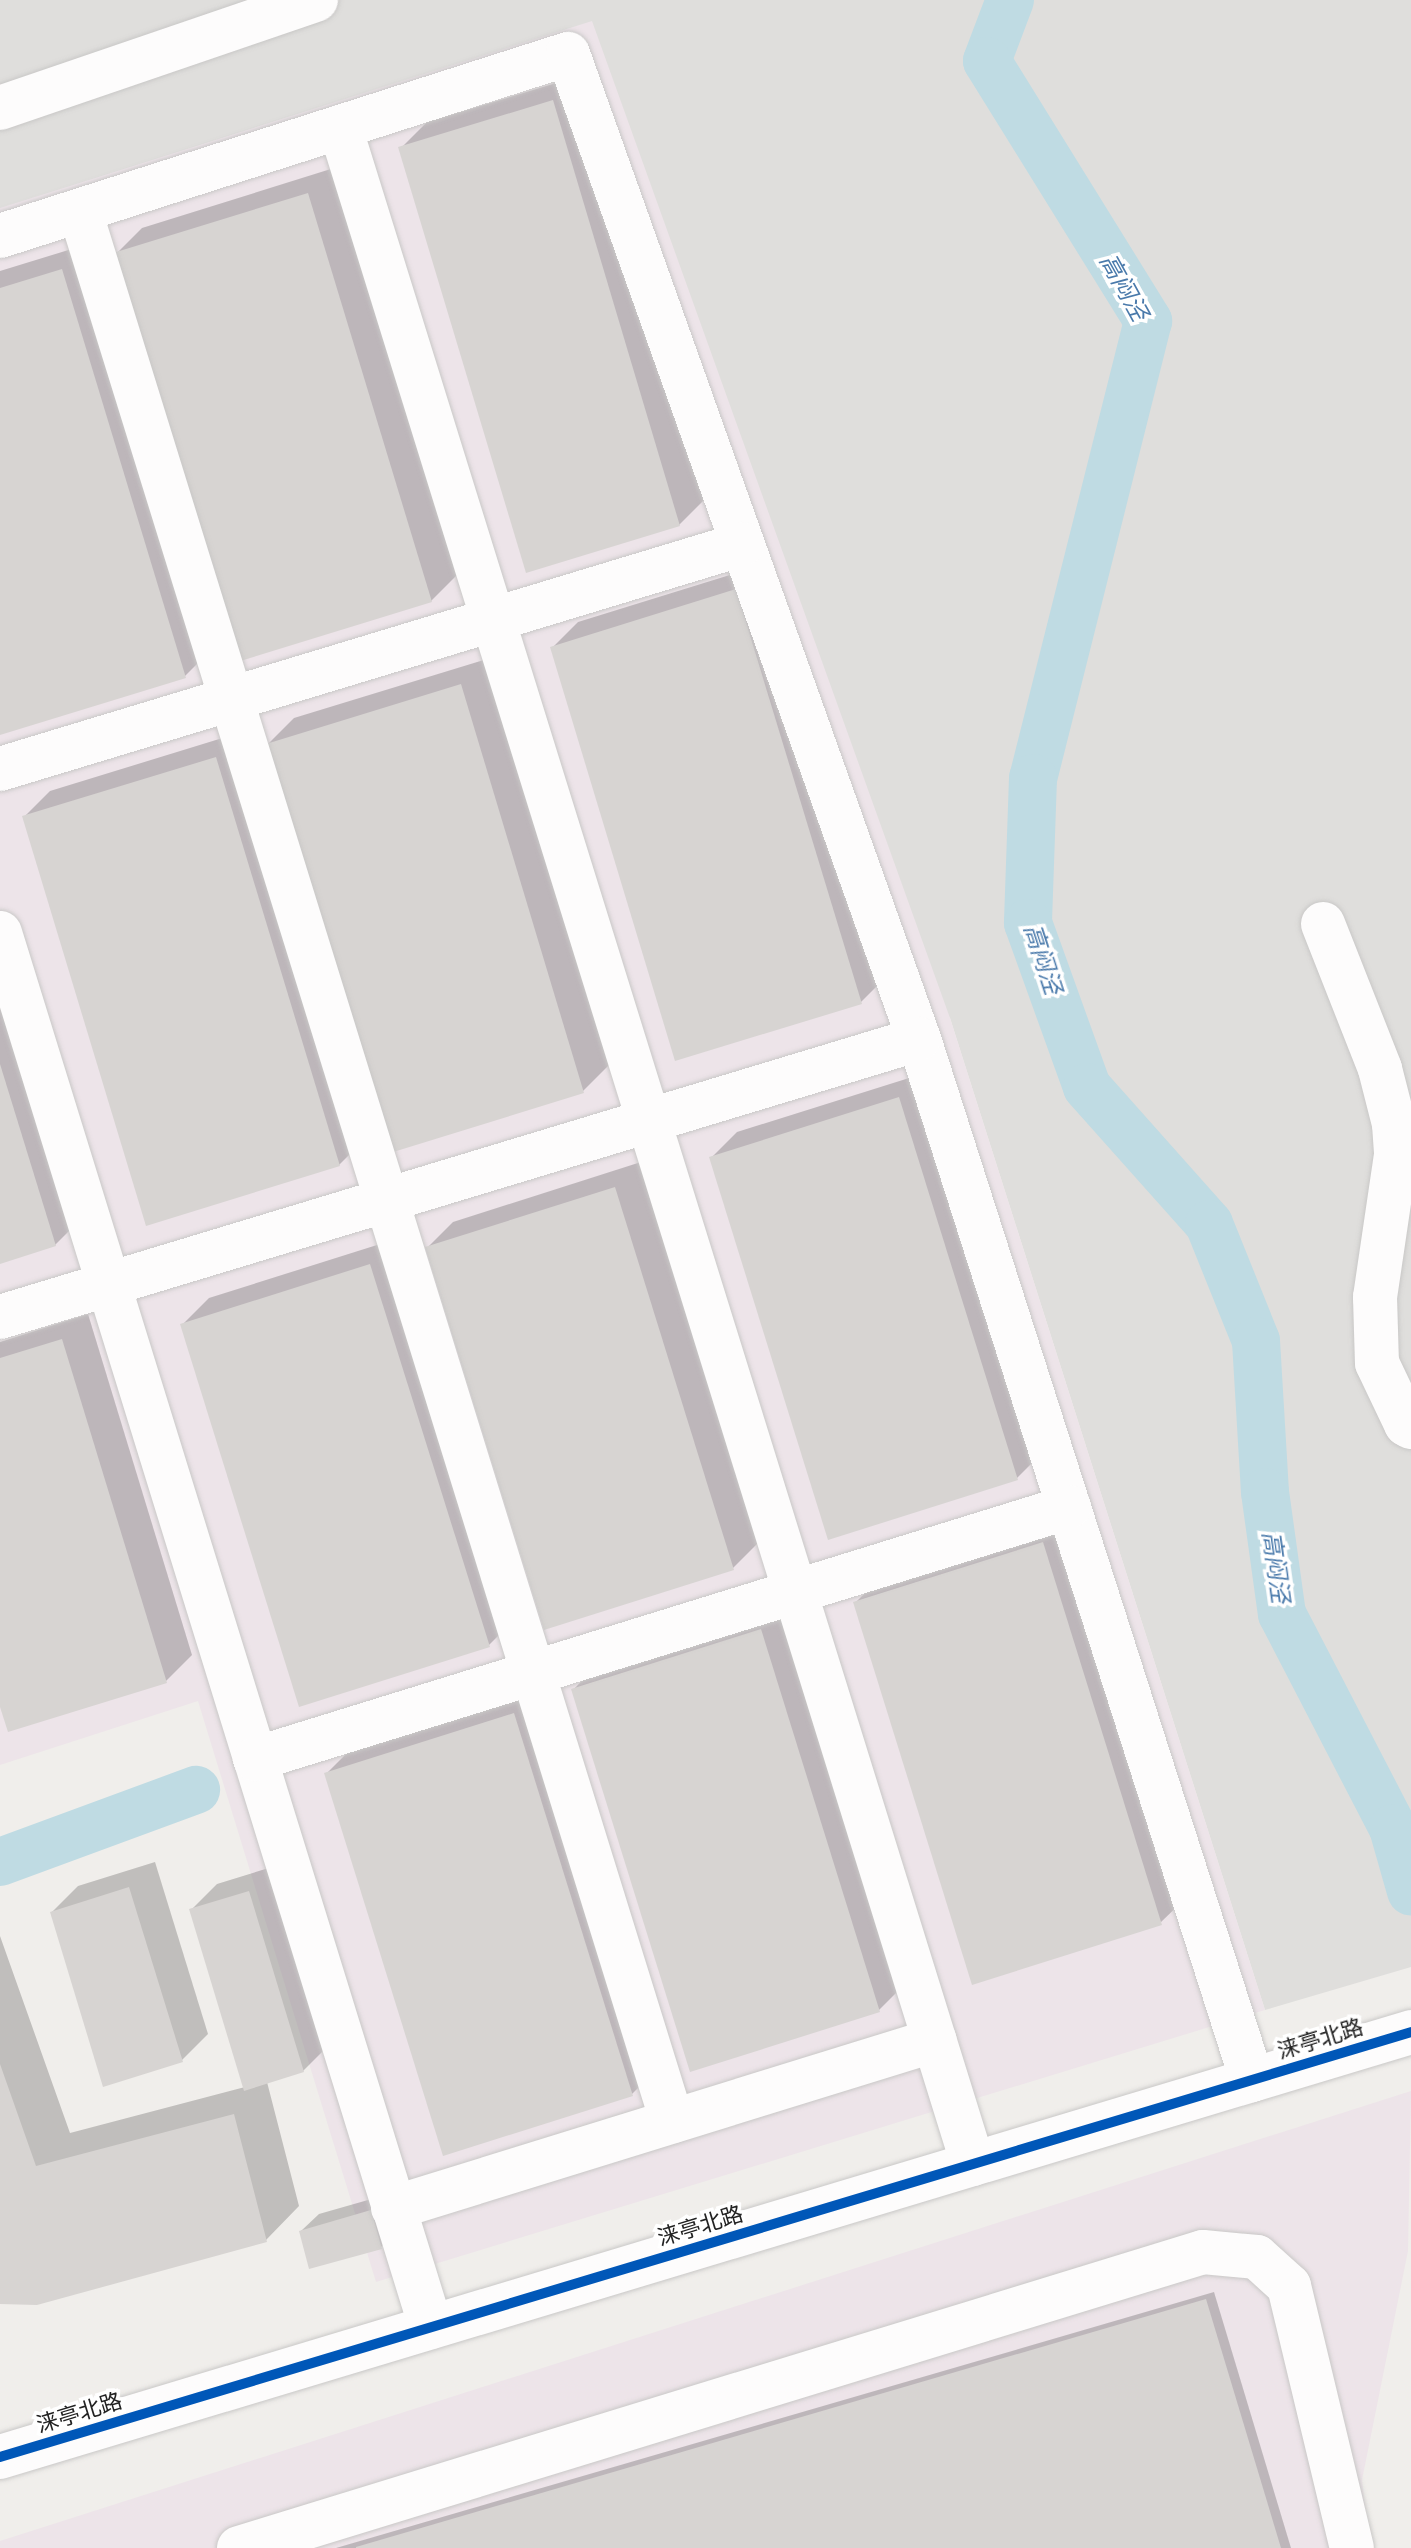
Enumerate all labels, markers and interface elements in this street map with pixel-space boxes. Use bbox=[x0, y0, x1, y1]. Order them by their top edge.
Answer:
water label: 高闷泾 bbox=[1094, 249, 1154, 325]
water label: 高闷泾 bbox=[1018, 920, 1068, 998]
water label: 高闷泾 bbox=[1257, 1529, 1295, 1605]
street label: 涞亭北路 bbox=[1274, 2013, 1366, 2063]
street label: 涞亭北路 bbox=[654, 2200, 746, 2250]
street label: 涞亭北路 bbox=[33, 2387, 125, 2437]

